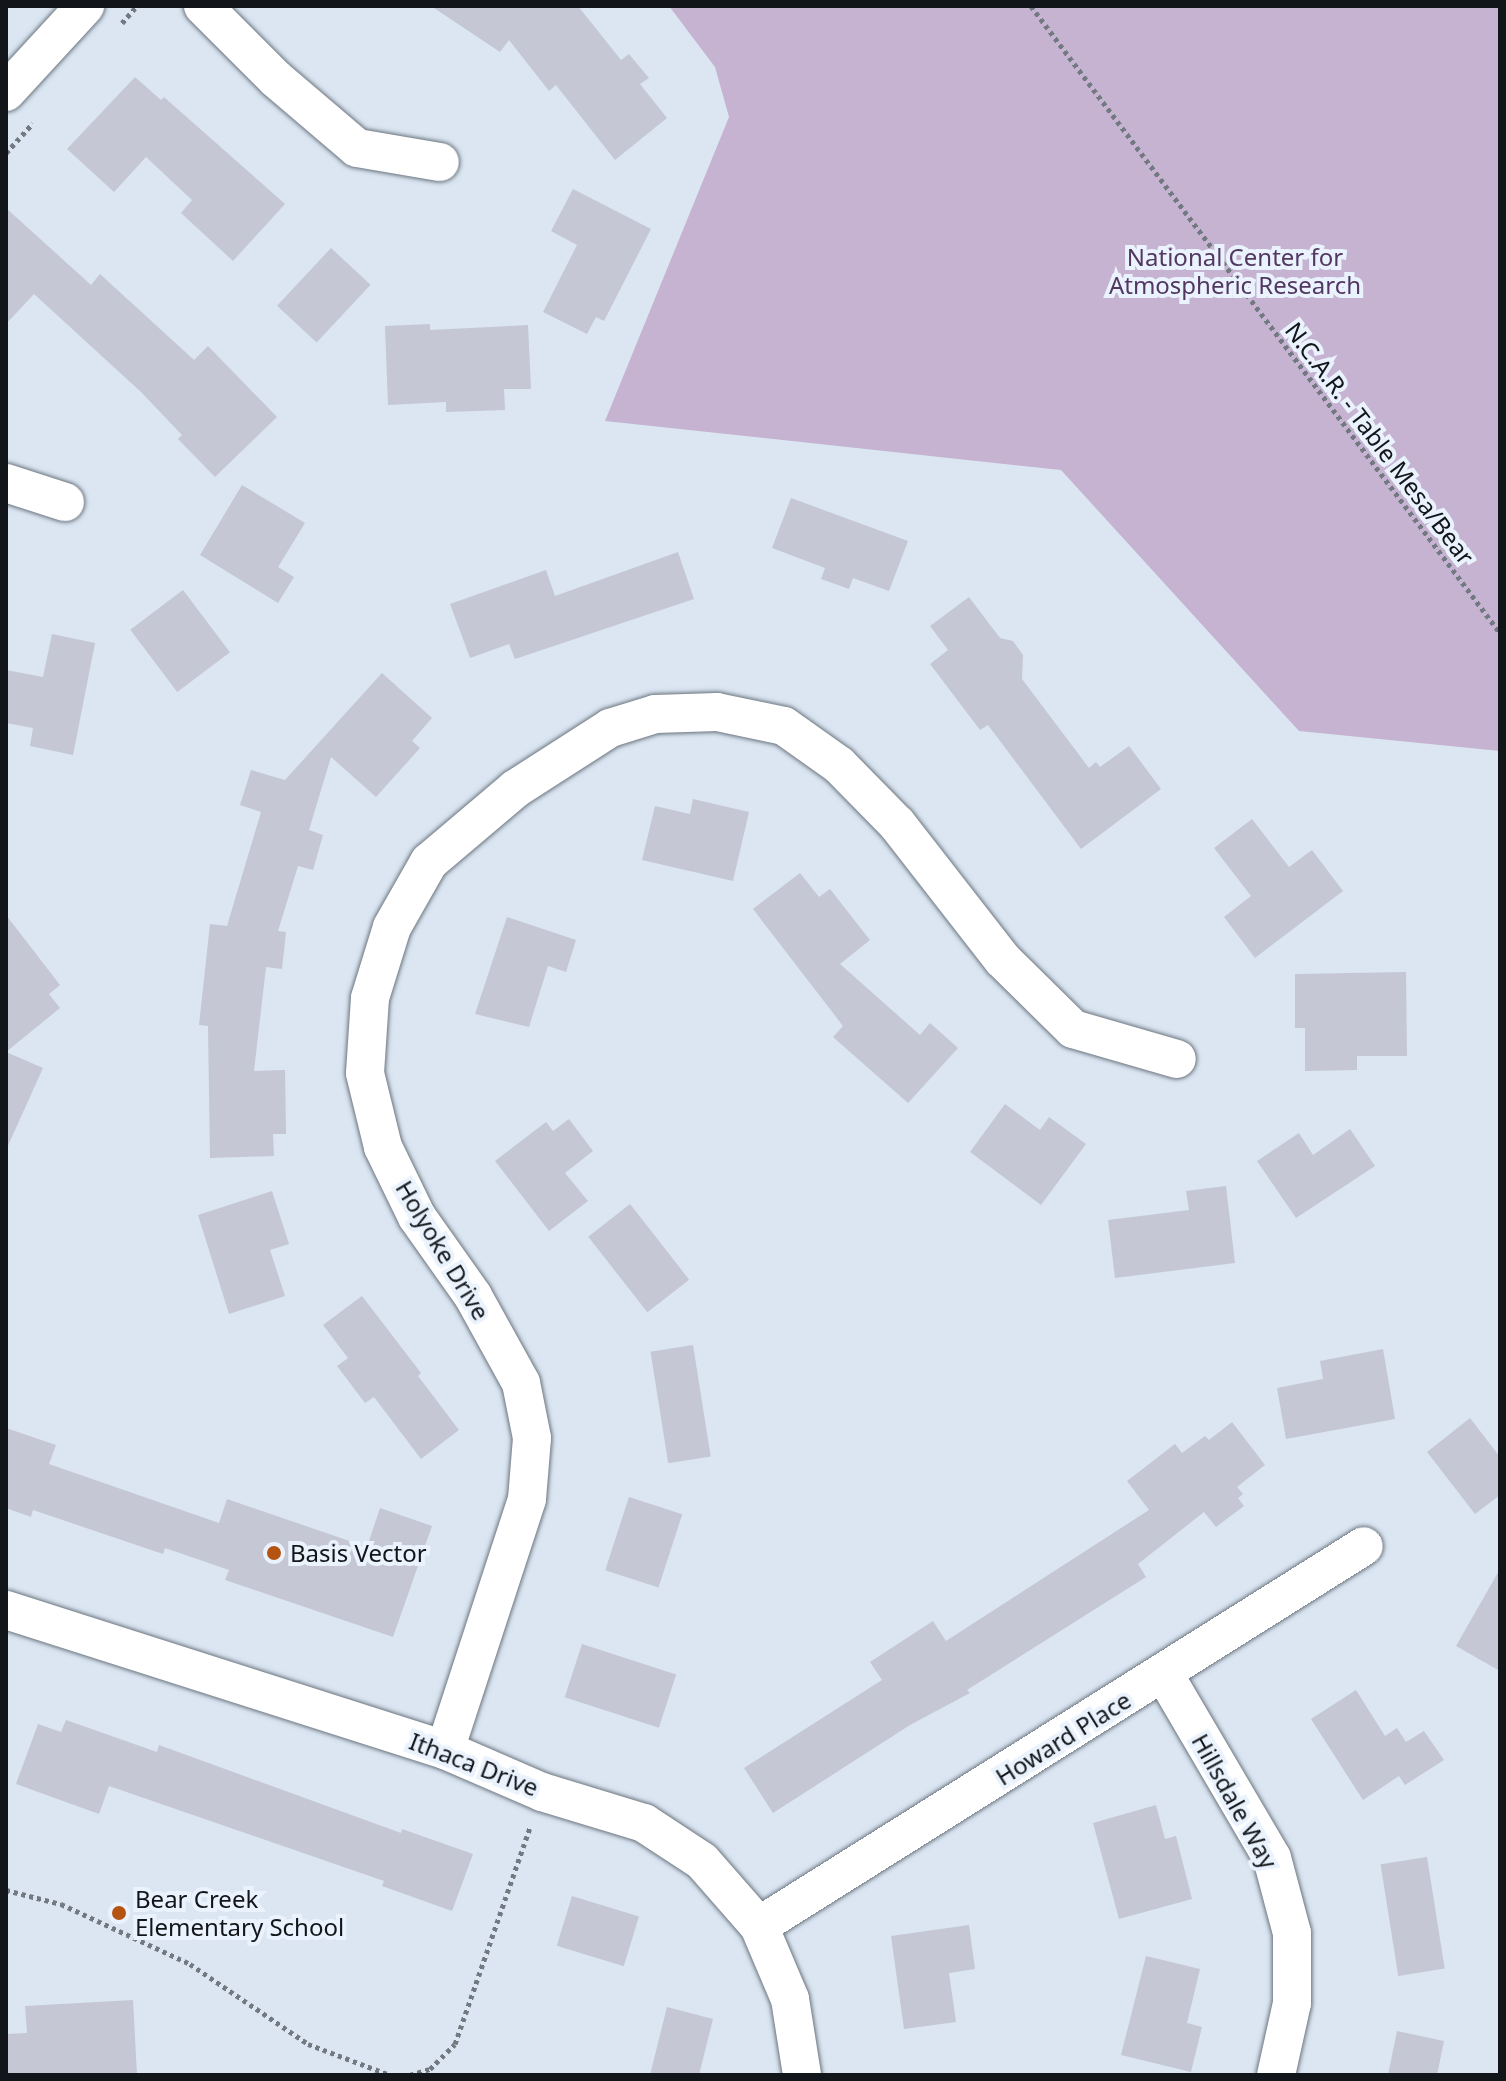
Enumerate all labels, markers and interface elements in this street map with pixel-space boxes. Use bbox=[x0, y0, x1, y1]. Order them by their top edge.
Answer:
park label: National Center for Atmospheric Research bbox=[1109, 243, 1361, 299]
street label: N.C.A.R. - Table Mesa/Bear bbox=[1280, 316, 1480, 570]
street label: Holyoke Drive bbox=[390, 1175, 496, 1325]
place label: Basis Vector bbox=[290, 1539, 427, 1567]
marker: Basis Vector bbox=[265, 1544, 283, 1562]
street label: Howard Place bbox=[990, 1685, 1136, 1791]
street label: Ithaca Drive bbox=[406, 1726, 542, 1802]
street label: Hillsdale Way bbox=[1186, 1729, 1284, 1873]
place label: Bear Creek Elementary School bbox=[135, 1885, 344, 1941]
marker: Bear Creek Elementary School bbox=[110, 1904, 128, 1922]

